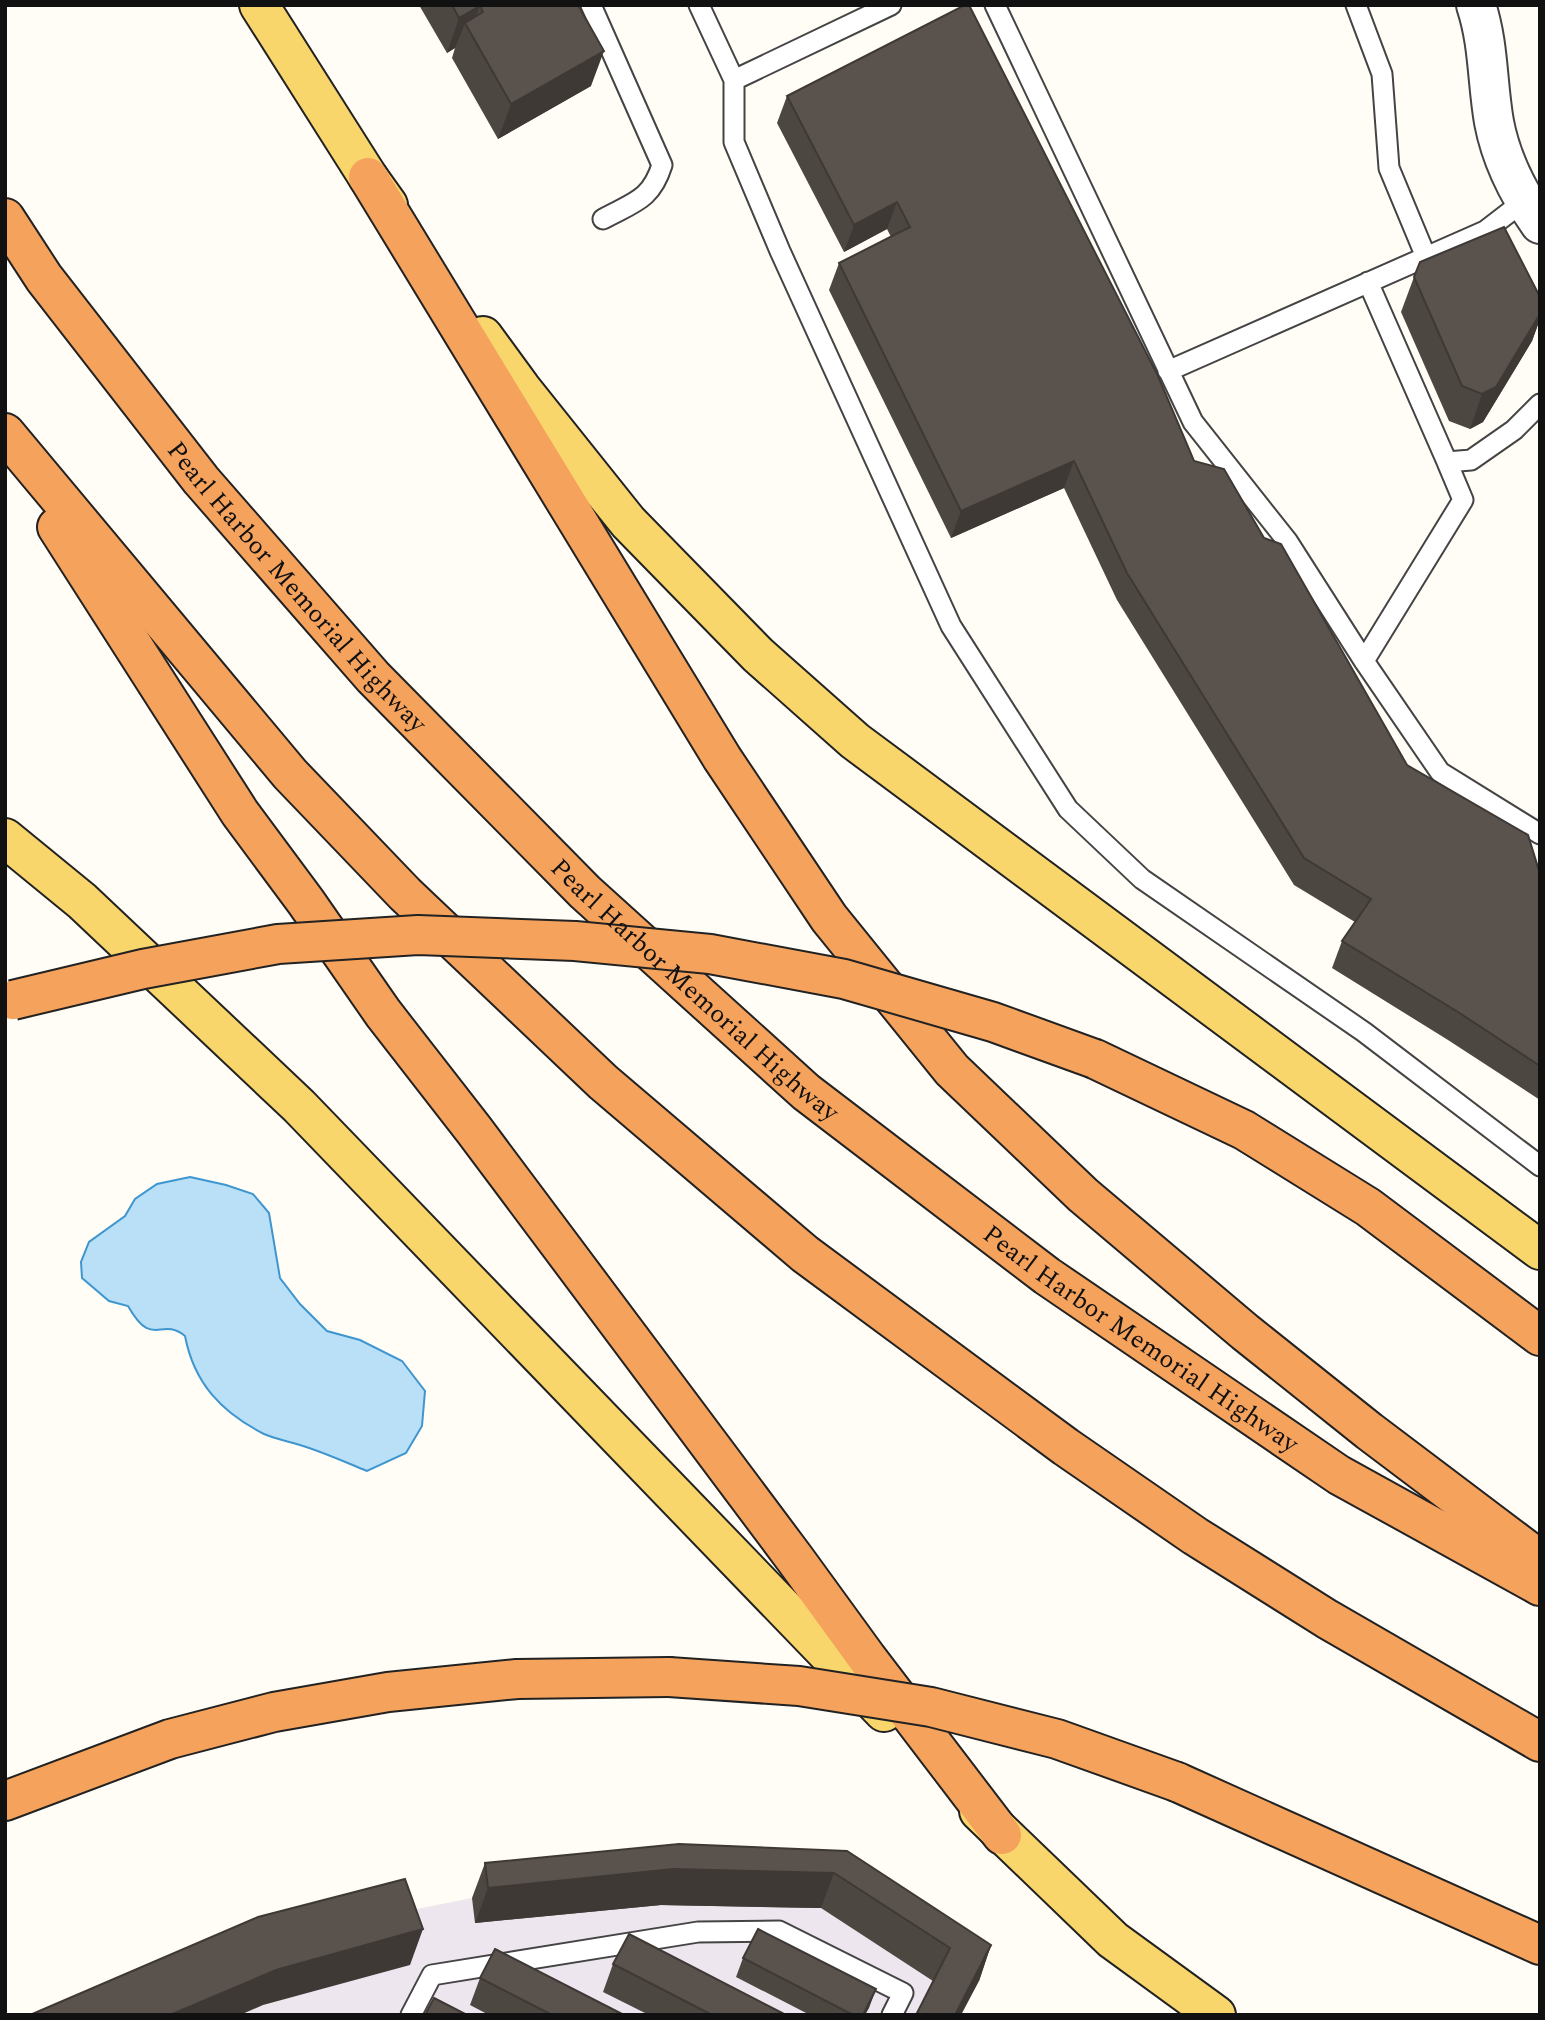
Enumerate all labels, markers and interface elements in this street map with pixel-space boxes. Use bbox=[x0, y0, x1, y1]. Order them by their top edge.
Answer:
street label: Pearl Harbor Memorial Highway bbox=[157, 433, 437, 743]
street label: Pearl Harbor Memorial Highway bbox=[541, 849, 849, 1133]
street label: Pearl Harbor Memorial Highway bbox=[974, 1215, 1308, 1464]

